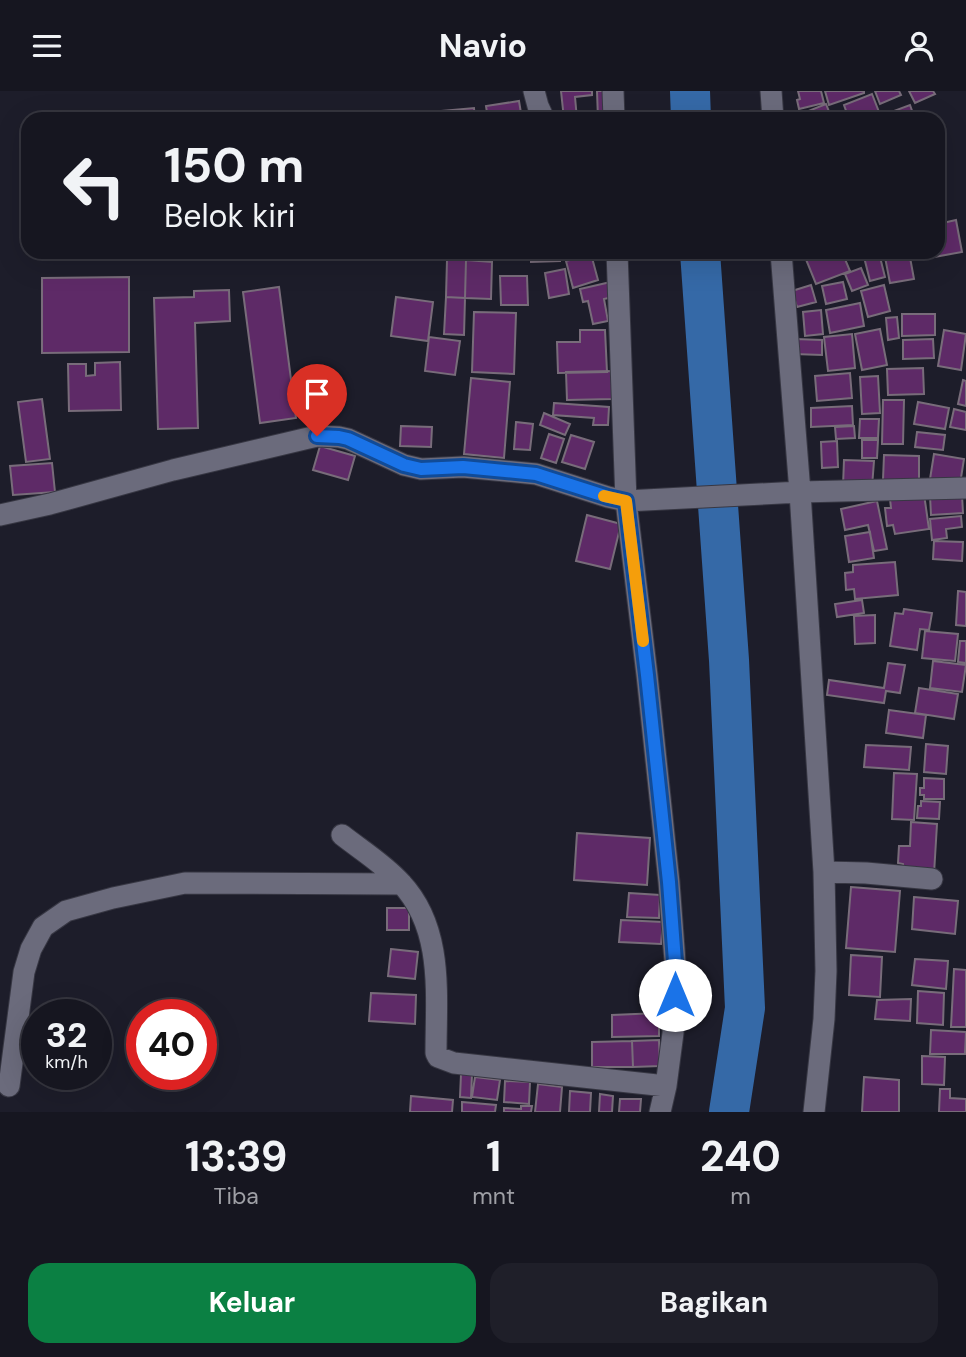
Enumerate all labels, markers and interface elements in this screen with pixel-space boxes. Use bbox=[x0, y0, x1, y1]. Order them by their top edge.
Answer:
text: Navio bbox=[439, 25, 527, 67]
icon: menu bbox=[28, 27, 66, 65]
icon: person bbox=[900, 27, 938, 65]
text: 150 m bbox=[164, 133, 304, 197]
icon: left bbox=[49, 140, 140, 231]
text: Belok kiri bbox=[164, 195, 296, 237]
pin bbox=[287, 364, 347, 436]
icon: arrive bbox=[298, 375, 336, 413]
position arrow bbox=[638, 958, 712, 1032]
speed limit sign: 40 bbox=[126, 999, 217, 1090]
text: 32 bbox=[46, 1012, 87, 1058]
text: km/h bbox=[45, 1050, 88, 1074]
text: 13:39 bbox=[185, 1129, 287, 1184]
text: 1 bbox=[486, 1129, 501, 1184]
text: 240 bbox=[700, 1129, 781, 1184]
text: Tiba bbox=[214, 1181, 259, 1211]
text: mnt bbox=[472, 1181, 515, 1211]
text: m bbox=[730, 1181, 751, 1211]
button: Keluar bbox=[28, 1263, 476, 1343]
button: Bagikan bbox=[490, 1263, 938, 1343]

